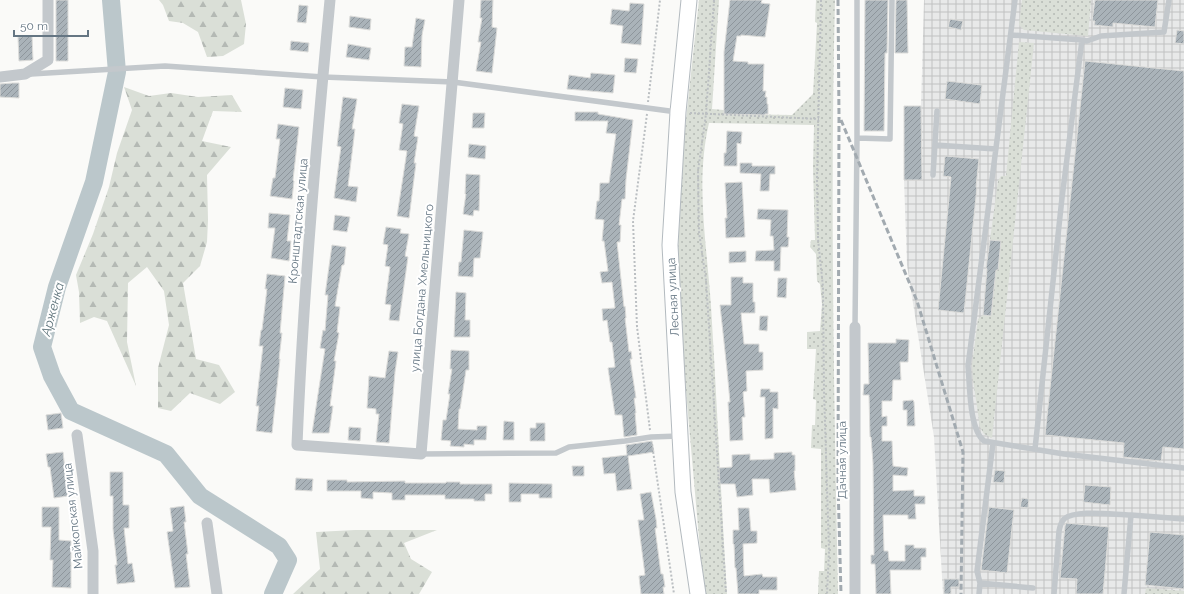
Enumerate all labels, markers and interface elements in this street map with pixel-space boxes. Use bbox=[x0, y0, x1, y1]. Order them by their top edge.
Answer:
scale bar bbox=[14, 12, 88, 38]
text: 50 m bbox=[20, 19, 48, 33]
street label: Кронштадтская улица bbox=[286, 158, 310, 284]
street label: улица Богдана Хмельницкого bbox=[408, 203, 436, 373]
street label: Лесная улица bbox=[664, 257, 682, 337]
water label: Арженка bbox=[38, 280, 67, 339]
street label: Дачная улица bbox=[835, 421, 849, 499]
street label: Майкопская улица bbox=[60, 462, 86, 570]

